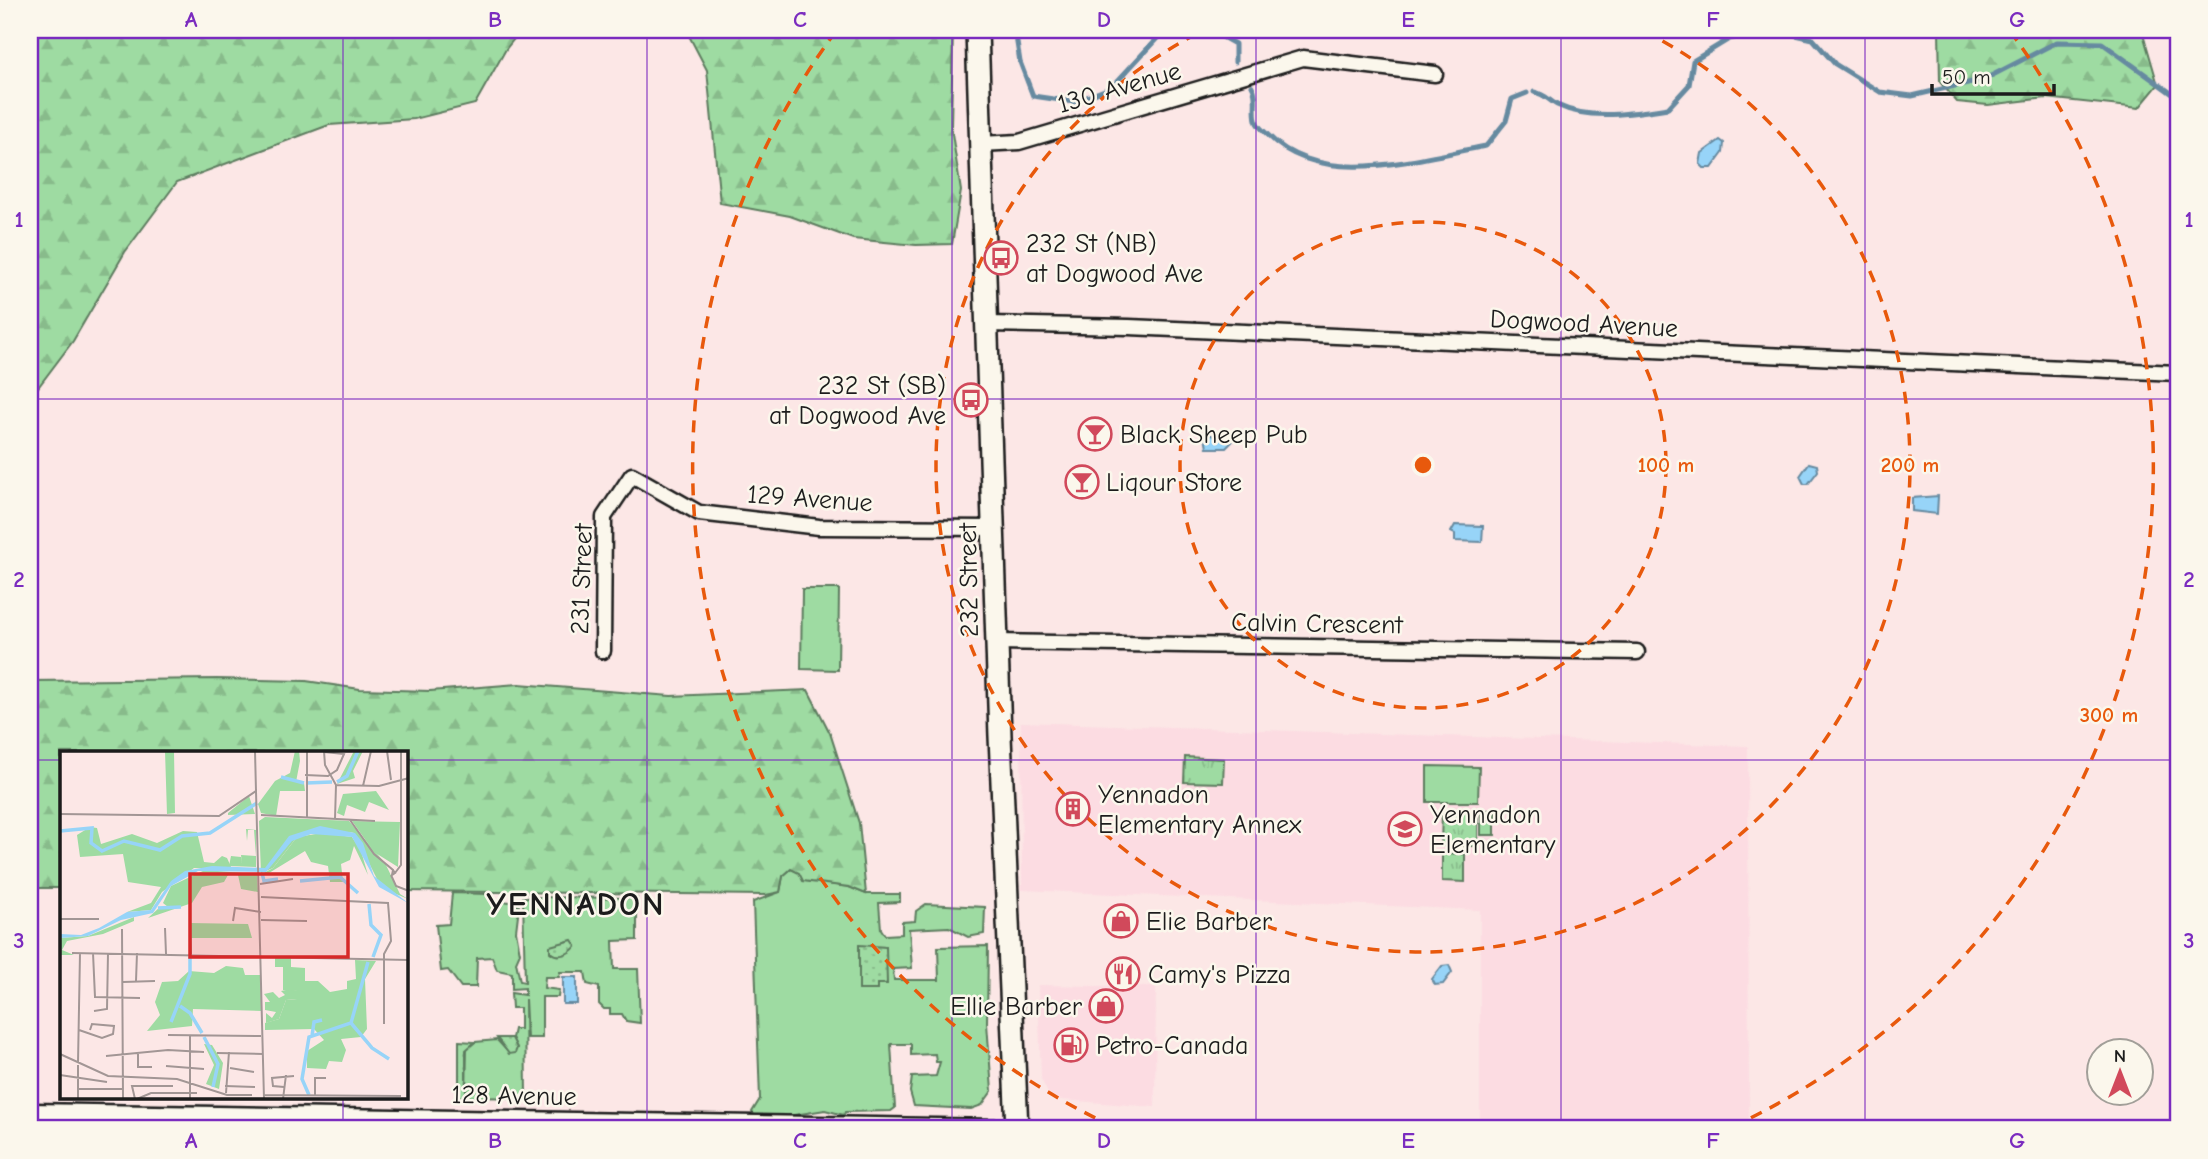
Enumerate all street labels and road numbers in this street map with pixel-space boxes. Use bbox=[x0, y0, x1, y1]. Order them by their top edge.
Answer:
street label: 130 Avenue bbox=[1054, 56, 1185, 120]
street label: Dogwood Avenue bbox=[1489, 304, 1679, 344]
street label: 129 Avenue bbox=[746, 480, 874, 518]
street label: 232 Street bbox=[953, 521, 985, 637]
street label: 231 Street bbox=[565, 522, 599, 635]
street label: Calvin Crescent bbox=[1231, 608, 1405, 641]
street label: 128 Avenue bbox=[451, 1080, 577, 1112]

